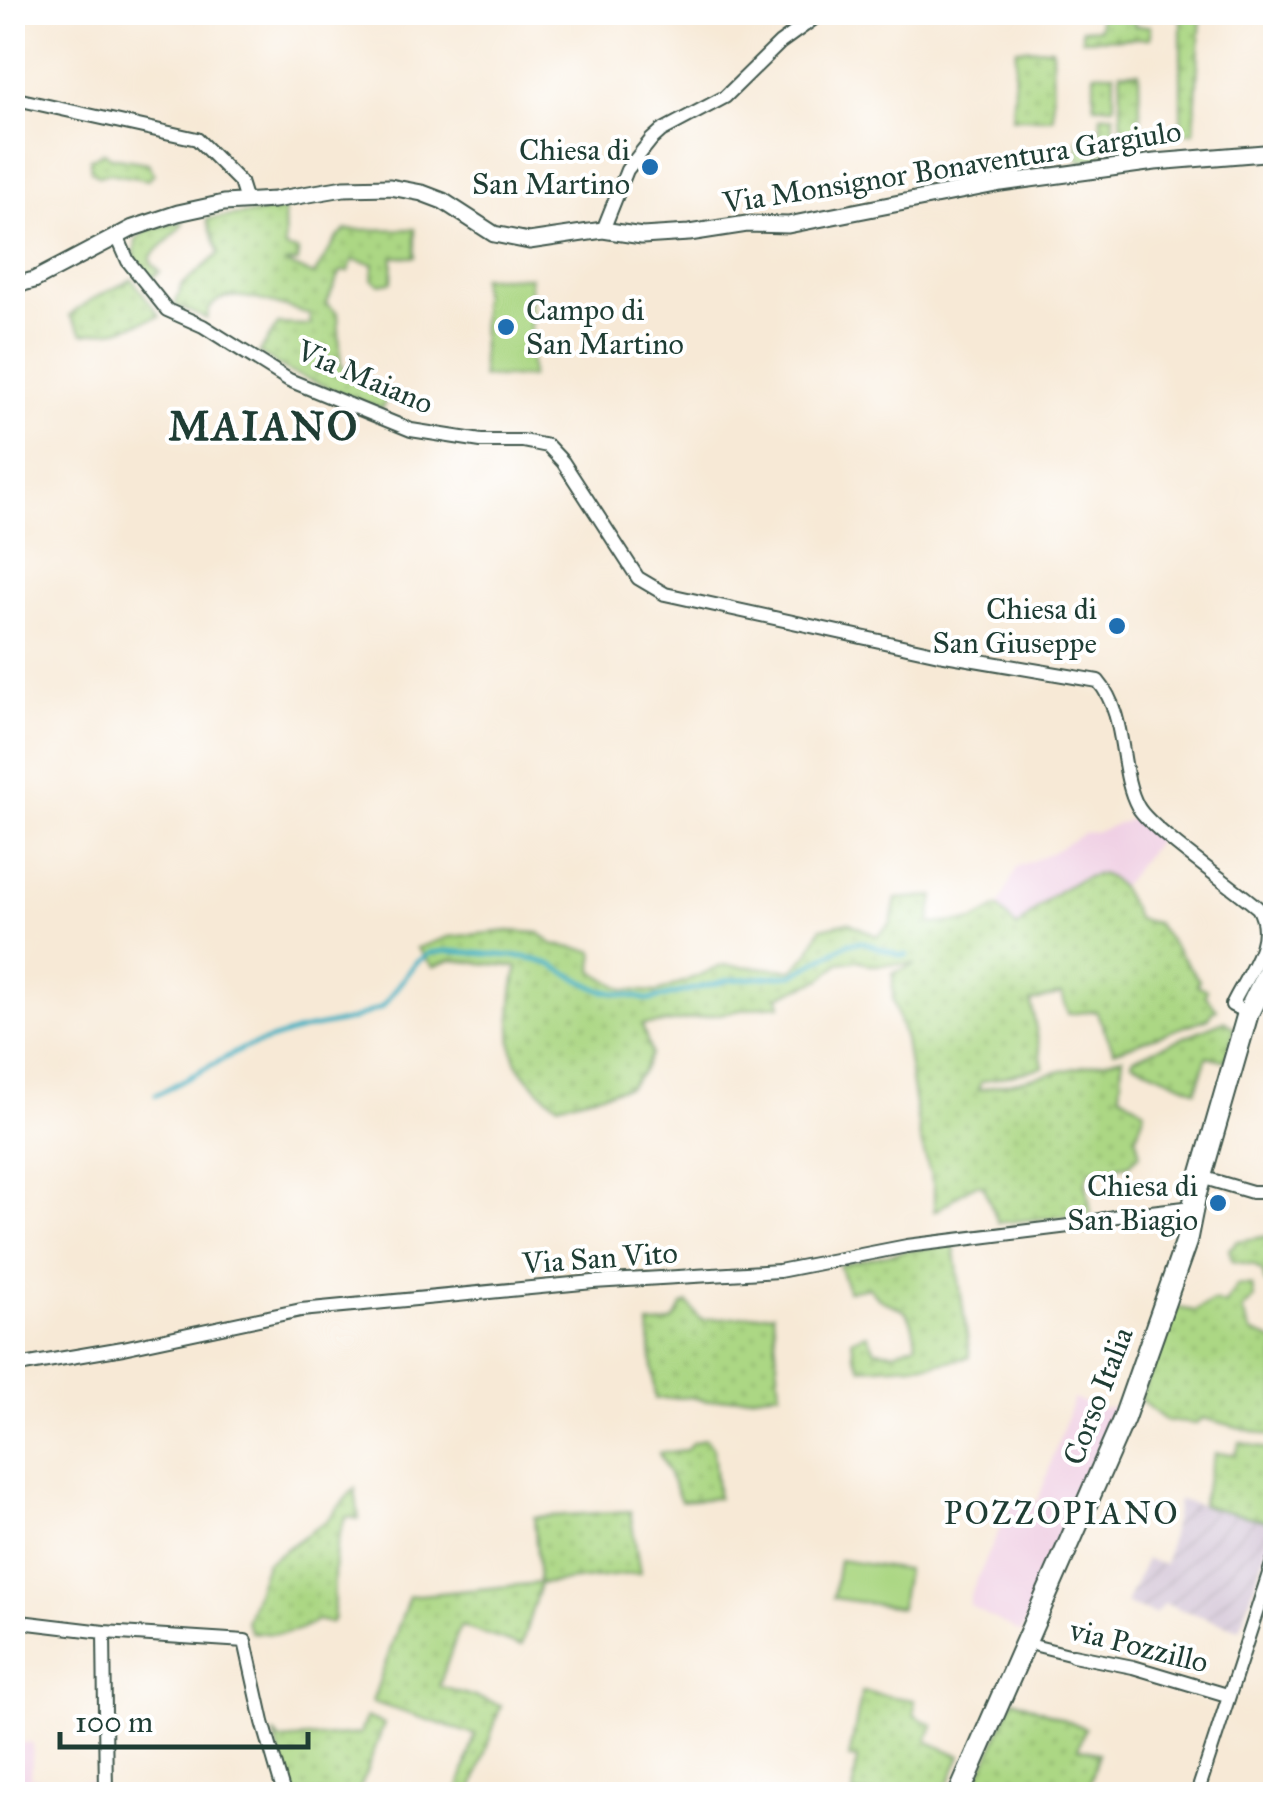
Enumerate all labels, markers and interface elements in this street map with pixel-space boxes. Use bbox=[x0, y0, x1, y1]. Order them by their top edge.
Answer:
street label: Via Monsignor Bonaventura Gargiulo bbox=[719, 113, 1184, 221]
place label: Chiesa di San Martino bbox=[472, 132, 630, 202]
marker: Chiesa di San Martino bbox=[639, 156, 661, 178]
place label: Campo di San Martino bbox=[526, 292, 684, 362]
marker: Campo di San Martino bbox=[495, 316, 517, 338]
street label: Via Maiano bbox=[291, 332, 438, 422]
district label: MAIANO bbox=[168, 402, 360, 451]
place label: Chiesa di San Giuseppe bbox=[932, 591, 1097, 661]
marker: Chiesa di San Giuseppe bbox=[1106, 615, 1128, 637]
place label: Chiesa di San Biagio bbox=[1067, 1168, 1198, 1238]
marker: Chiesa di San Biagio bbox=[1207, 1192, 1229, 1214]
street label: Via San Vito bbox=[520, 1235, 679, 1281]
street label: Corso Italia bbox=[1055, 1322, 1141, 1470]
district label: POZZOPIANO bbox=[944, 1494, 1180, 1533]
street label: via Pozzillo bbox=[1065, 1611, 1212, 1681]
scale bar bbox=[60, 1687, 308, 1749]
text: 100 m bbox=[75, 1704, 153, 1740]

